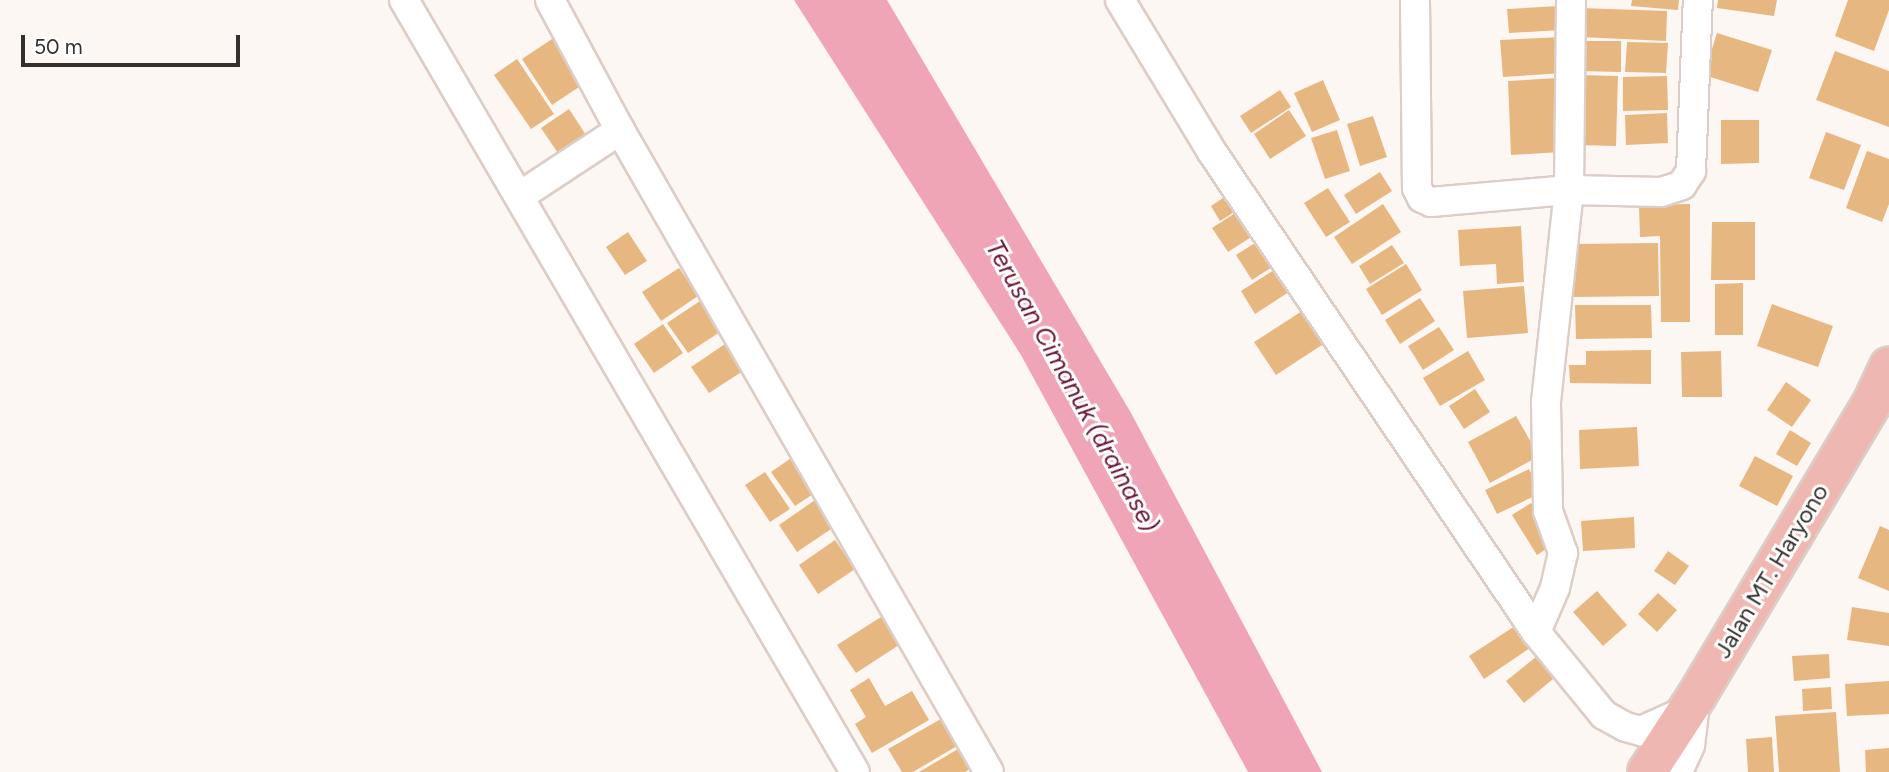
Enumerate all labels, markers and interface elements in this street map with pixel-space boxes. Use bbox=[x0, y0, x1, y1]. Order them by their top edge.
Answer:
scale bar bbox=[24, 21, 243, 65]
text: 50 m bbox=[34, 34, 83, 59]
water label: Terusan Cimanuk (drainase) bbox=[979, 235, 1165, 537]
street label: Jalan MT. Haryono bbox=[1708, 479, 1834, 663]

